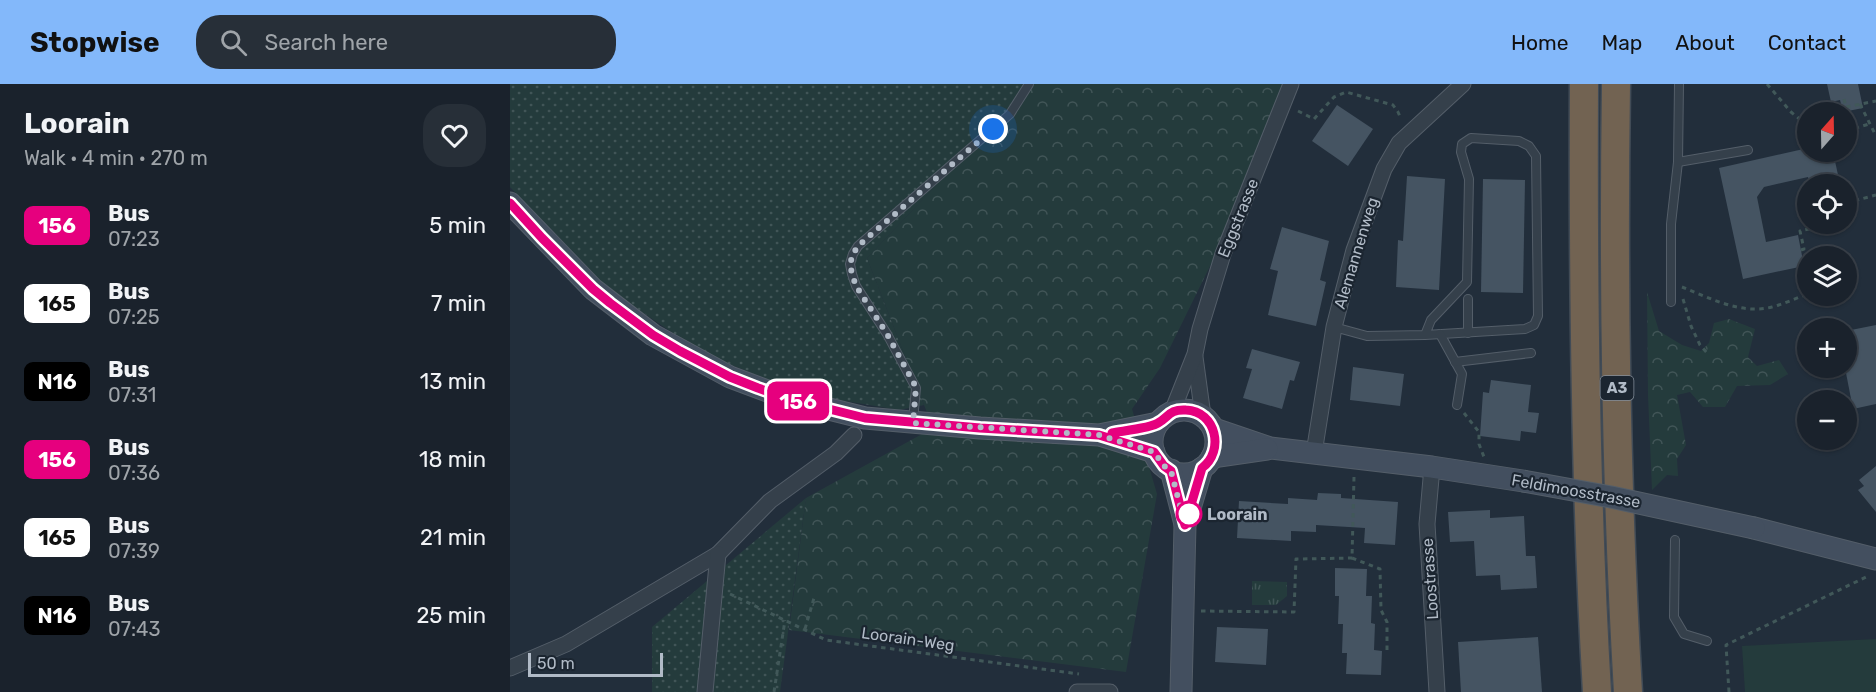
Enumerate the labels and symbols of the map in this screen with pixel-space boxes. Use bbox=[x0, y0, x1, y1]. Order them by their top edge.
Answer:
north arrow bbox=[1797, 102, 1857, 162]
your location bbox=[978, 114, 1008, 144]
street label: Eggstrasse bbox=[1214, 176, 1262, 260]
street label: Alemannenweg bbox=[1330, 195, 1382, 311]
road number: A3 bbox=[1600, 376, 1634, 400]
line badge: 156 bbox=[764, 382, 832, 420]
street label: Feldimoosstrasse bbox=[1510, 470, 1642, 512]
marker: Loorain bbox=[1176, 501, 1202, 527]
place label: Loorain bbox=[1207, 505, 1267, 524]
street label: Loostrasse bbox=[1418, 538, 1442, 620]
street label: Loorain-Weg bbox=[860, 623, 956, 655]
scale bar bbox=[528, 650, 663, 678]

